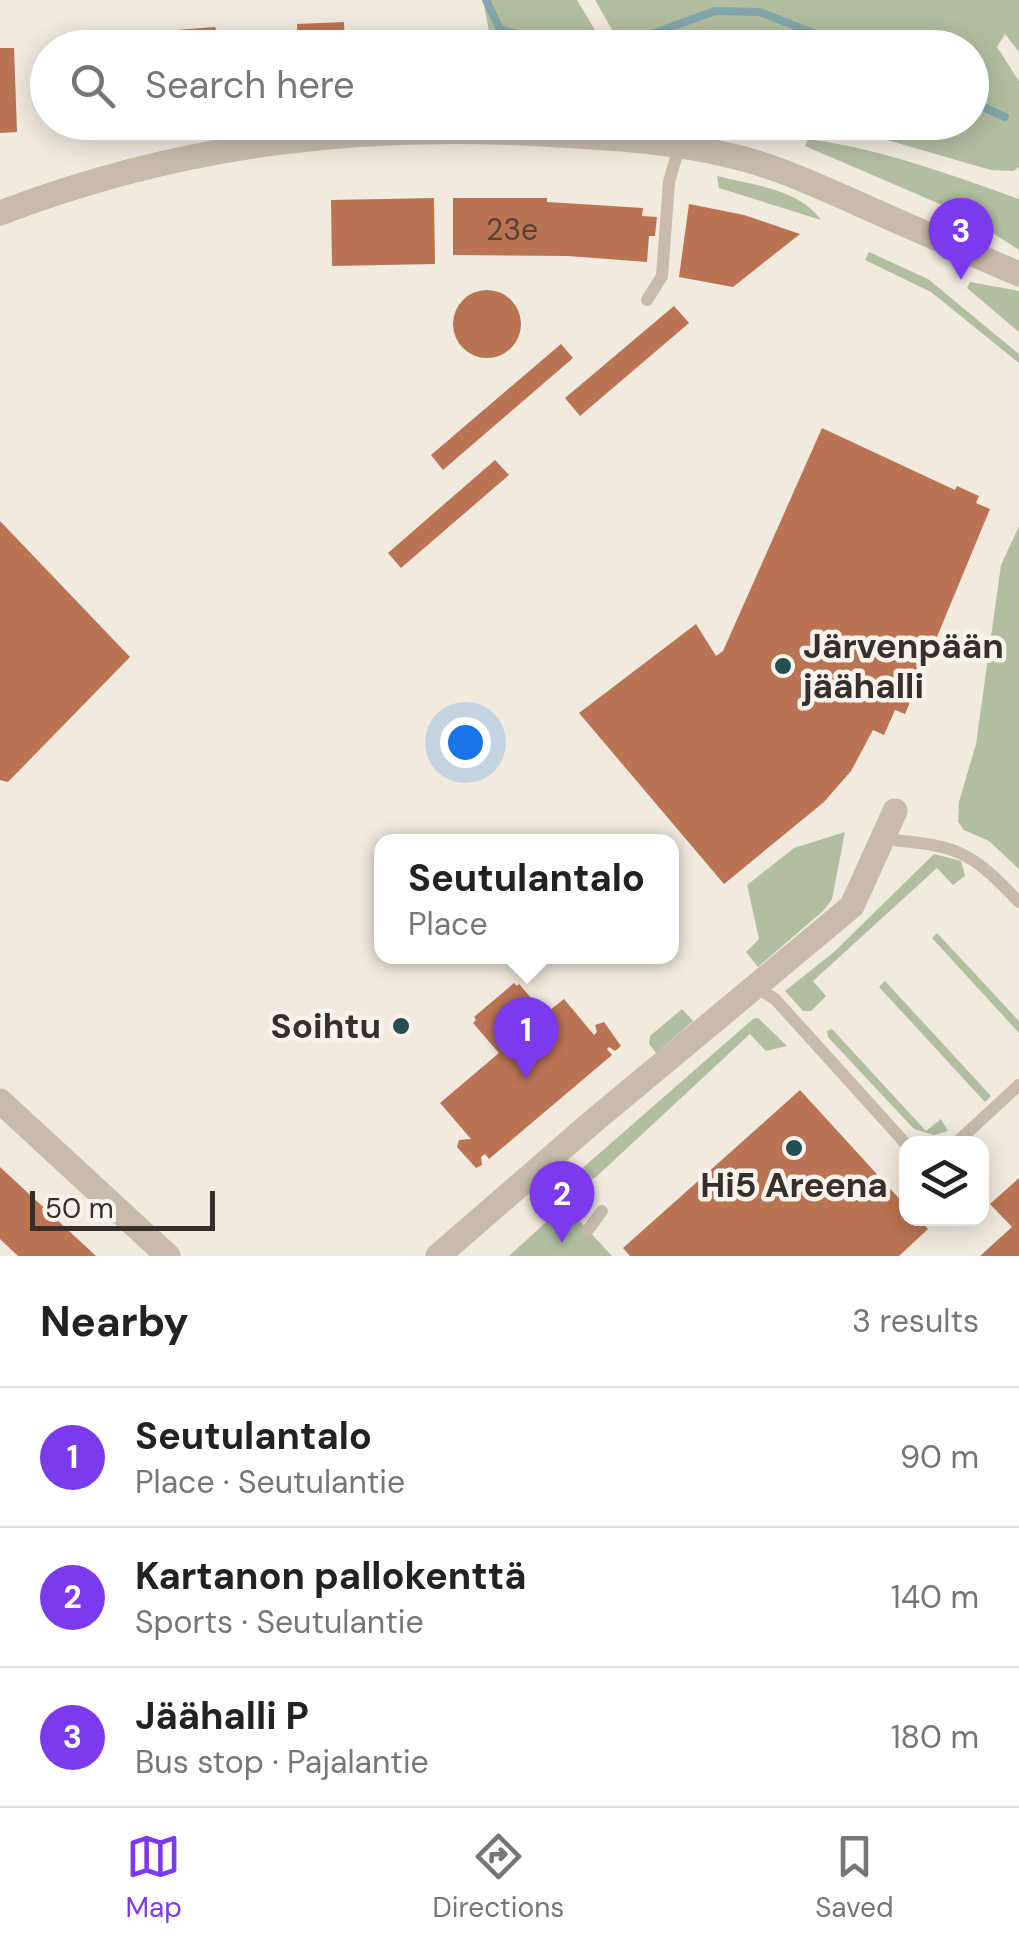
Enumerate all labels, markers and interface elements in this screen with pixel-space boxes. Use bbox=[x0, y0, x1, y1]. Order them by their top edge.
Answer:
search box bbox=[30, 30, 989, 140]
icon: search bbox=[65, 58, 120, 113]
text: Search here bbox=[145, 60, 355, 110]
pin: 3 bbox=[928, 198, 994, 280]
house number: 23e bbox=[486, 210, 538, 249]
place label: Järvenpään jäähalli bbox=[801, 623, 1004, 709]
marker: Järvenpään jäähalli bbox=[772, 655, 794, 677]
your location bbox=[440, 717, 491, 768]
popup bbox=[374, 834, 679, 964]
text: Seutulantalo bbox=[408, 853, 645, 903]
text: Place bbox=[408, 903, 488, 945]
pin: 1 bbox=[494, 996, 558, 1079]
place label: Soihtu bbox=[271, 1003, 381, 1049]
marker: Soihtu bbox=[390, 1015, 412, 1037]
map controls bbox=[899, 1136, 989, 1226]
button: layers bbox=[899, 1136, 989, 1226]
marker: Hi5 Areena bbox=[783, 1137, 805, 1159]
pin: 2 bbox=[530, 1160, 594, 1243]
place label: Hi5 Areena bbox=[700, 1162, 888, 1208]
scale bar bbox=[30, 1186, 215, 1230]
text: 50 m bbox=[45, 1190, 114, 1227]
text: Nearby bbox=[40, 1294, 189, 1349]
text: 3 results bbox=[852, 1300, 979, 1342]
text: Seutulantalo bbox=[135, 1411, 372, 1461]
text: 1 bbox=[67, 1436, 78, 1478]
text: 90 m bbox=[900, 1436, 979, 1478]
text: Place · Seutulantie bbox=[135, 1461, 405, 1503]
text: Kartanon pallokenttä bbox=[135, 1551, 526, 1601]
text: 2 bbox=[63, 1576, 82, 1618]
text: 140 m bbox=[891, 1576, 979, 1618]
text: Sports · Seutulantie bbox=[135, 1601, 424, 1643]
text: Jäähalli P bbox=[135, 1691, 309, 1741]
text: 3 bbox=[63, 1716, 82, 1758]
text: 180 m bbox=[891, 1716, 979, 1758]
text: Bus stop · Pajalantie bbox=[135, 1741, 429, 1783]
tab: Map bbox=[125, 1829, 182, 1926]
tab: Directions bbox=[433, 1829, 564, 1926]
tab: Saved bbox=[815, 1829, 894, 1926]

